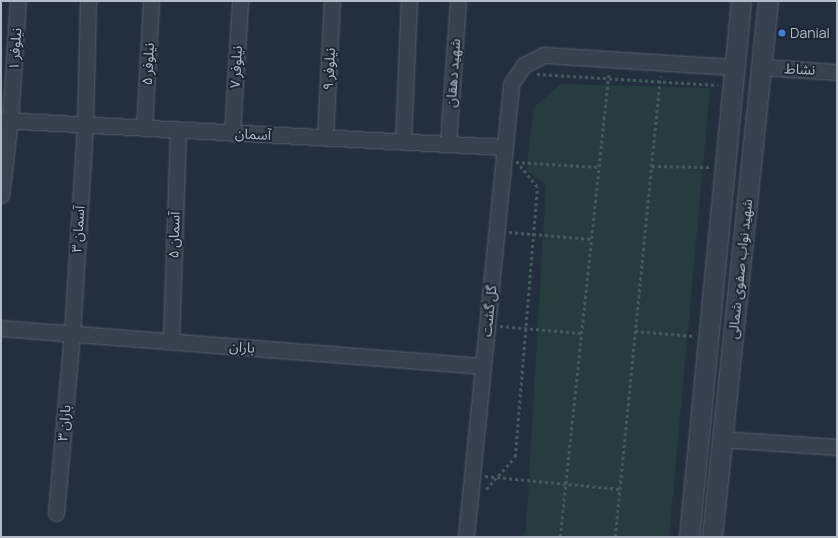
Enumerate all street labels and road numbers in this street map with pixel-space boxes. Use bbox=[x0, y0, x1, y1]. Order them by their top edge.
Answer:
street label: نیلوفر ۱ bbox=[5, 27, 25, 71]
street label: شهید دهقان bbox=[442, 38, 464, 108]
street label: نیلوفر ۵ bbox=[139, 42, 157, 86]
street label: نیلوفر ۷ bbox=[227, 45, 245, 89]
street label: نیلوفر ۹ bbox=[320, 47, 338, 91]
street label: نشاط bbox=[784, 60, 816, 78]
street label: آسمان bbox=[235, 125, 271, 143]
street label: شهید نواب صفوی شمالی bbox=[724, 198, 756, 340]
street label: آسمان ۳ bbox=[68, 205, 88, 253]
street label: آسمان ۵ bbox=[165, 211, 183, 259]
street label: گل گشت bbox=[478, 284, 500, 338]
street label: باران bbox=[229, 338, 255, 356]
street label: باران ۳ bbox=[54, 404, 74, 442]

